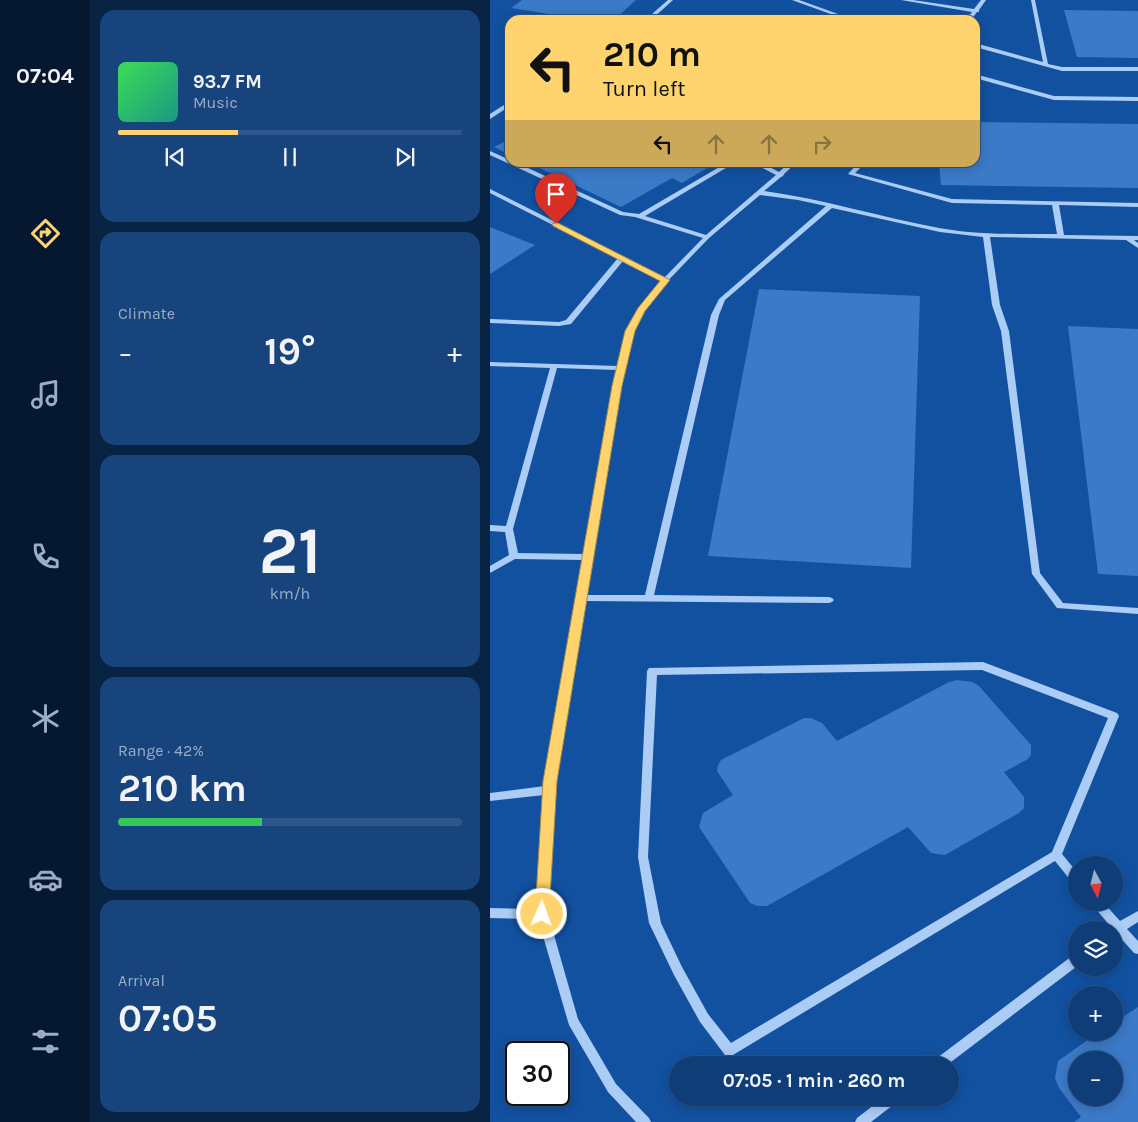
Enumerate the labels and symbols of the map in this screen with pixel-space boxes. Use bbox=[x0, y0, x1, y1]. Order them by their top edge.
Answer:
pin bbox=[535, 173, 577, 224]
north arrow bbox=[1068, 856, 1122, 911]
position arrow bbox=[515, 887, 567, 939]
speed limit sign: 30 bbox=[505, 1041, 570, 1106]

